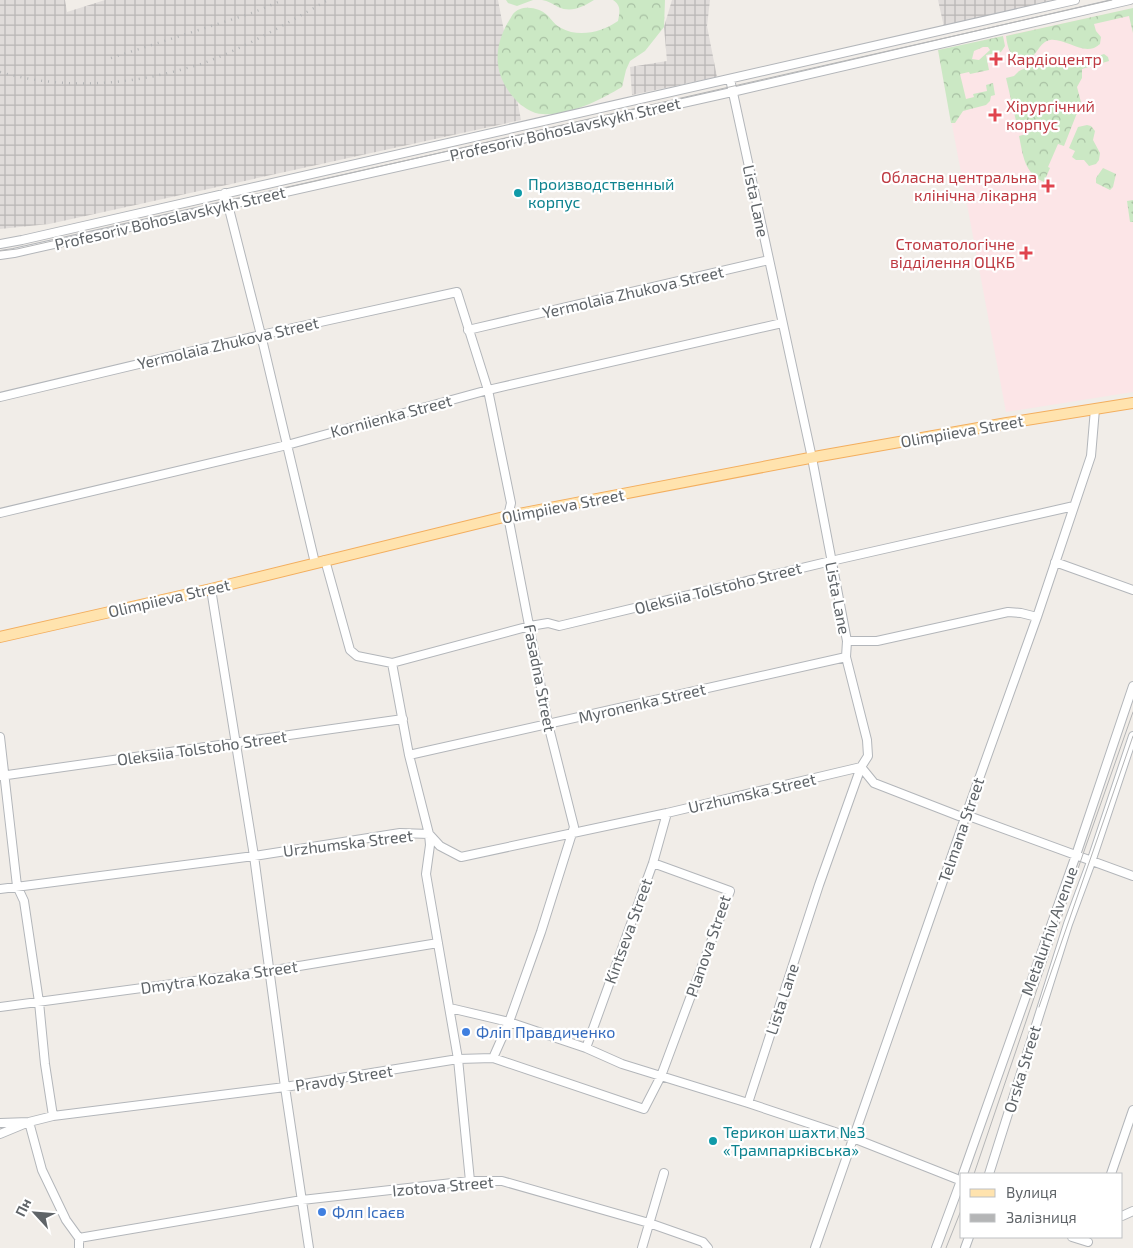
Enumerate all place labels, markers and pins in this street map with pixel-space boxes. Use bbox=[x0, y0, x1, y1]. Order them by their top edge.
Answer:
place label: Кардіоцентр bbox=[1007, 49, 1102, 68]
marker: Кардіоцентр bbox=[989, 52, 1003, 66]
place label: Хірургічний корпус bbox=[1006, 96, 1095, 134]
marker: Хірургічний корпус bbox=[988, 108, 1002, 122]
place label: Обласна центральна клінічна лікарня bbox=[881, 167, 1037, 204]
place label: Производственный корпус bbox=[528, 174, 674, 212]
marker: Обласна центральна клінічна лікарня bbox=[1041, 179, 1055, 193]
marker: Производственный корпус bbox=[512, 187, 524, 199]
place label: Стоматологічне відділення ОЦКБ bbox=[890, 234, 1015, 271]
marker: Стоматологічне відділення ОЦКБ bbox=[1019, 246, 1033, 260]
place label: Фліп Правдиченко bbox=[476, 1022, 615, 1041]
marker: Фліп Правдиченко bbox=[460, 1026, 472, 1038]
place label: Терикон шахти №3 «Трампарківська» bbox=[723, 1122, 865, 1159]
marker: Терикон шахти №3 «Трампарківська» bbox=[707, 1135, 719, 1147]
place label: Флп Ісаєв bbox=[332, 1202, 405, 1221]
marker: Флп Ісаєв bbox=[316, 1206, 328, 1218]

